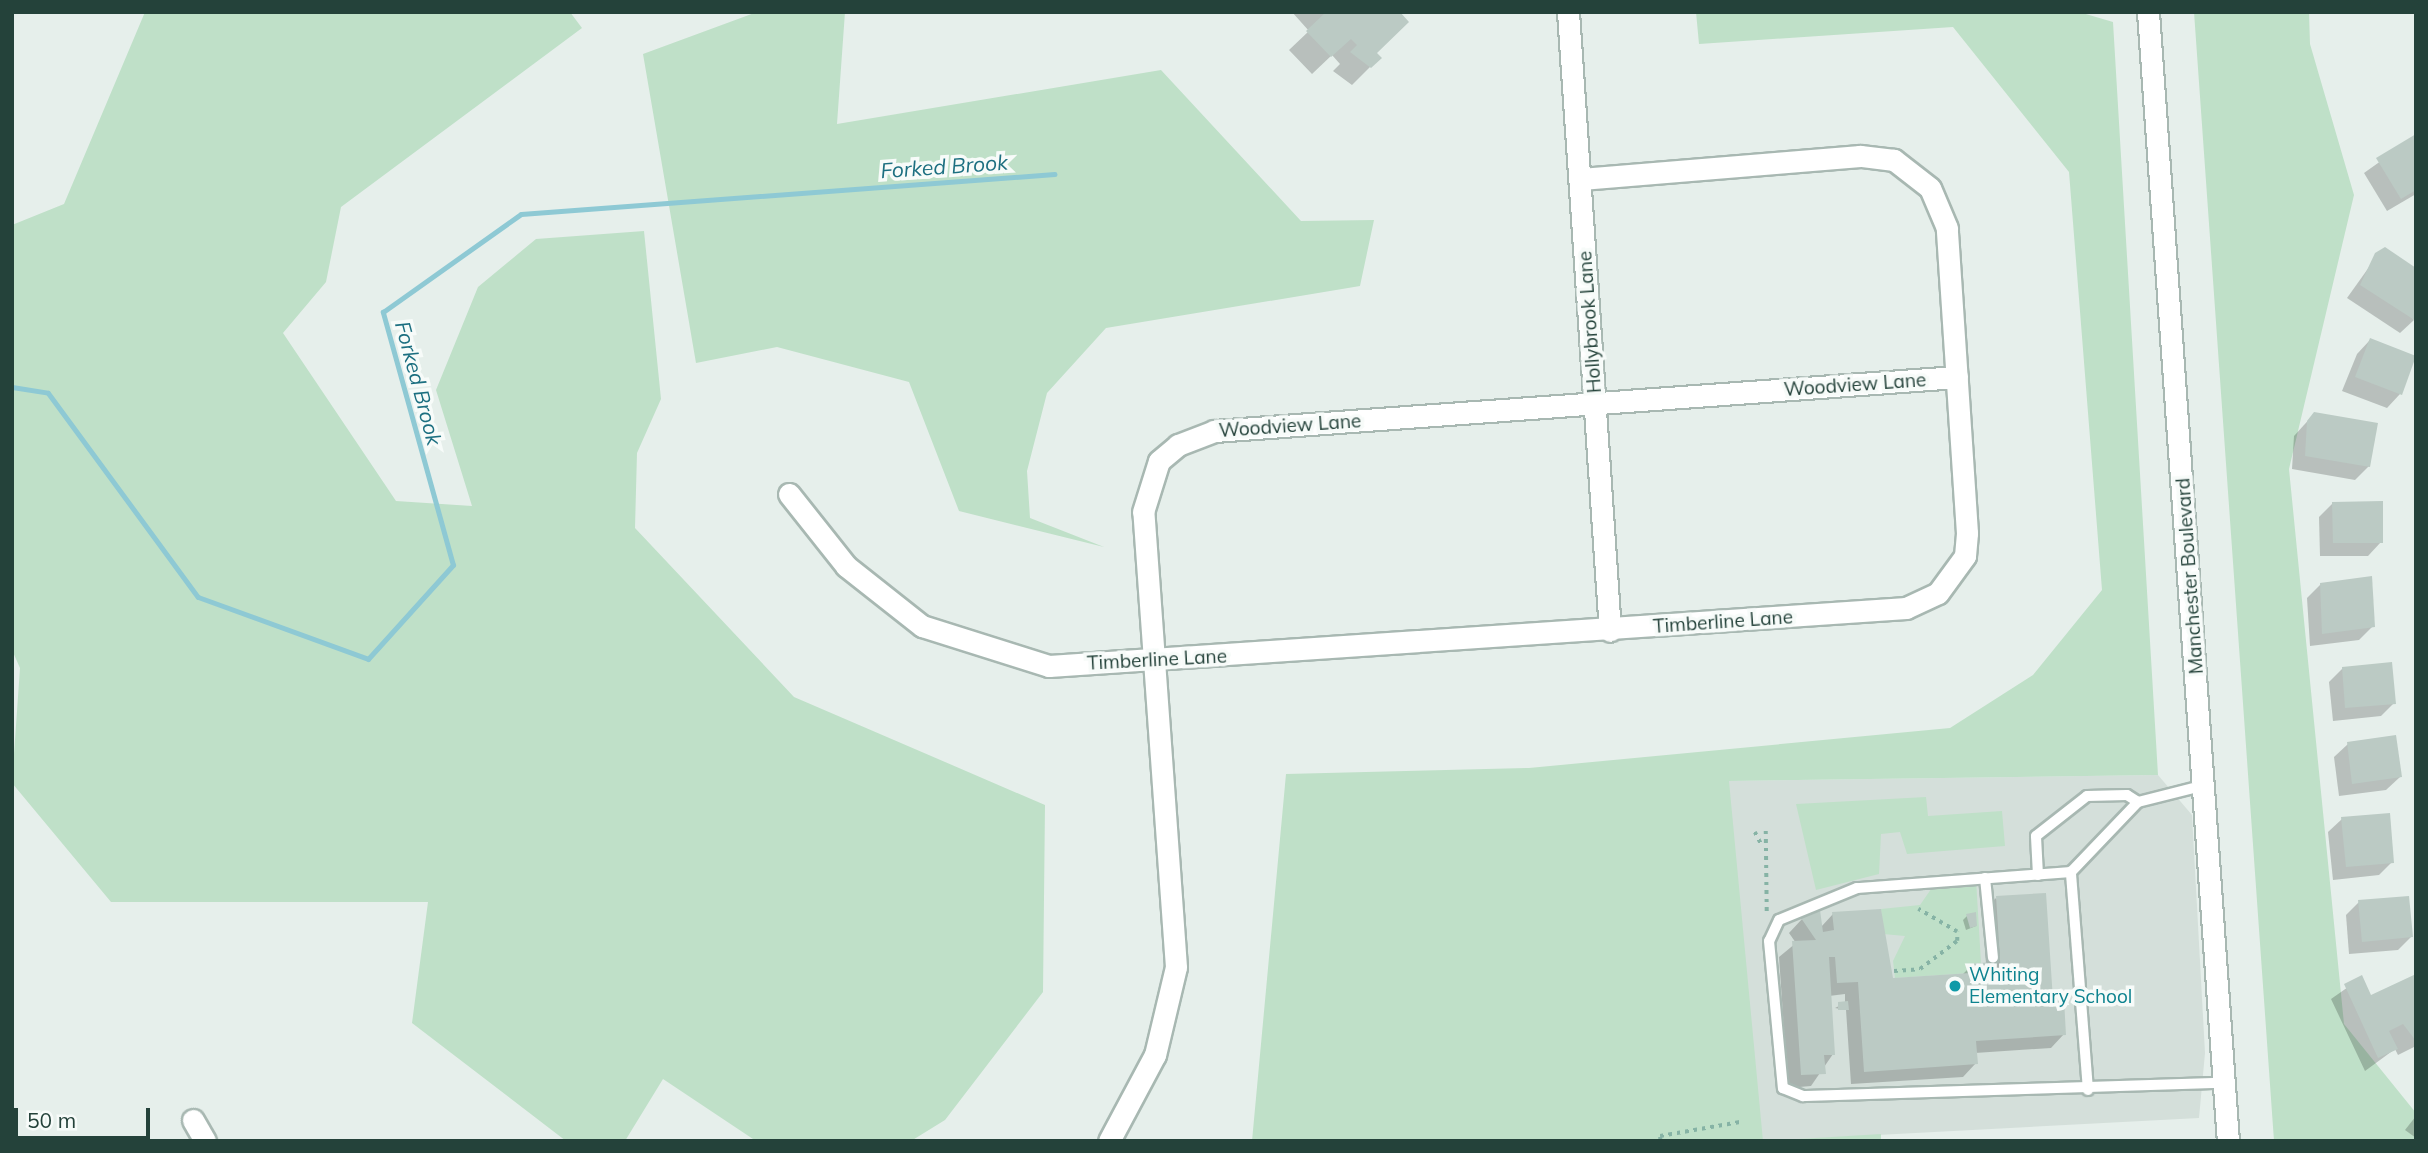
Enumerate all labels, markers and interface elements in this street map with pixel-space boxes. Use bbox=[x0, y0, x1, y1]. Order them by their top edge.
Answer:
water label: Forked Brook bbox=[879, 149, 1009, 183]
street label: Hollybrook Lane bbox=[1574, 250, 1606, 394]
water label: Forked Brook bbox=[390, 318, 448, 448]
street label: Woodview Lane bbox=[1783, 369, 1927, 401]
street label: Woodview Lane bbox=[1218, 410, 1362, 442]
street label: Manchester Boulevard bbox=[2172, 477, 2208, 675]
street label: Timberline Lane bbox=[1652, 606, 1794, 638]
street label: Timberline Lane bbox=[1086, 645, 1228, 675]
place label: Whiting Elementary School bbox=[1969, 964, 2132, 1008]
marker: Whiting Elementary School bbox=[1947, 978, 1963, 994]
scale bar bbox=[18, 1094, 154, 1138]
text: 50 m bbox=[27, 1107, 76, 1133]

